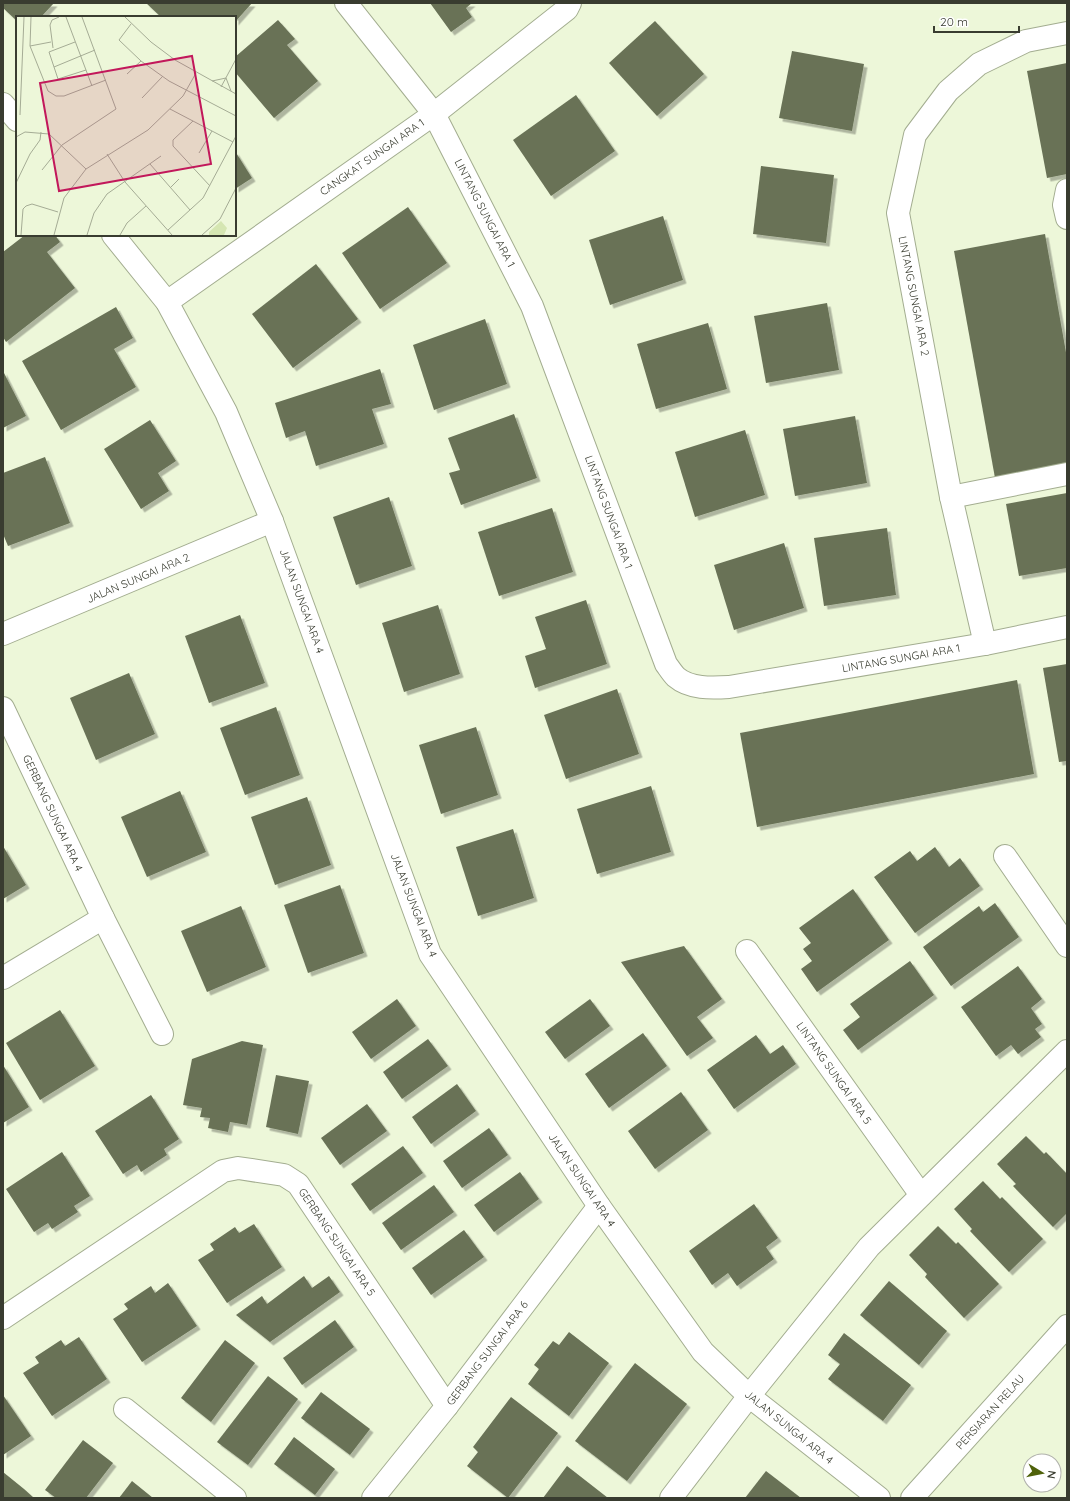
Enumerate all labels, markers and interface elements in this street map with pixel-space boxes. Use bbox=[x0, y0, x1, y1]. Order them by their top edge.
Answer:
scale bar bbox=[934, 8, 1019, 34]
text: 20 m bbox=[940, 14, 968, 29]
inset map bbox=[16, 16, 236, 236]
street label: CANGKAT SUNGAI ARA 1 bbox=[317, 115, 427, 199]
street label: LINTANG SUNGAI ARA 1 bbox=[452, 156, 518, 270]
street label: LINTANG SUNGAI ARA 2 bbox=[896, 235, 932, 357]
street label: LINTANG SUNGAI ARA 1 bbox=[582, 453, 636, 571]
street label: JALAN SUNGAI ARA 4 bbox=[277, 547, 327, 655]
street label: JALAN SUNGAI ARA 2 bbox=[84, 550, 192, 606]
street label: LINTANG SUNGAI ARA 1 bbox=[841, 641, 961, 675]
street label: GERBANG SUNGAI ARA 4 bbox=[20, 752, 86, 874]
street label: JALAN SUNGAI ARA 4 bbox=[388, 851, 440, 959]
street label: LINTANG SUNGAI ARA 5 bbox=[793, 1019, 875, 1127]
street label: JALAN SUNGAI ARA 4 bbox=[545, 1130, 619, 1230]
street label: GERBANG SUNGAI ARA 5 bbox=[296, 1185, 378, 1299]
street label: GERBANG SUNGAI ARA 6 bbox=[443, 1298, 531, 1408]
street label: PERSIARAN RELAU bbox=[953, 1372, 1027, 1452]
street label: JALAN SUNGAI ARA 4 bbox=[742, 1387, 836, 1467]
north arrow bbox=[1022, 1453, 1062, 1493]
text: N bbox=[1044, 1470, 1059, 1480]

